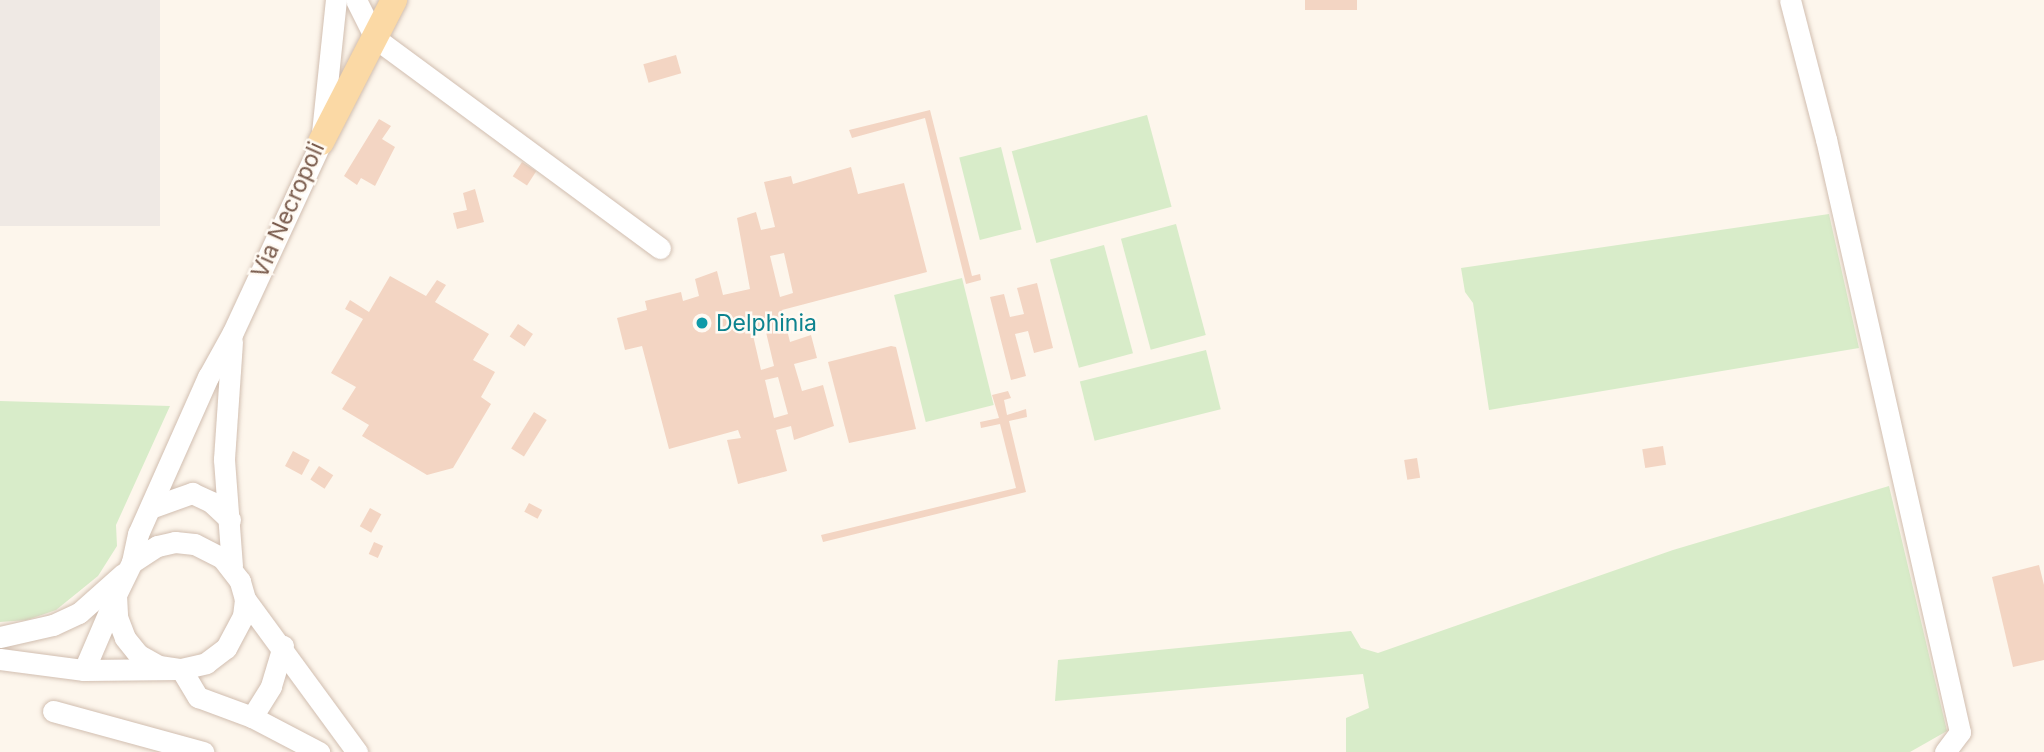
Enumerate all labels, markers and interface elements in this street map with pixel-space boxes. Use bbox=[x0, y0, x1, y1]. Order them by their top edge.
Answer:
street label: Via Necropoli bbox=[246, 138, 330, 282]
place label: Delphinia bbox=[716, 309, 817, 337]
marker: Delphinia bbox=[694, 315, 710, 331]

